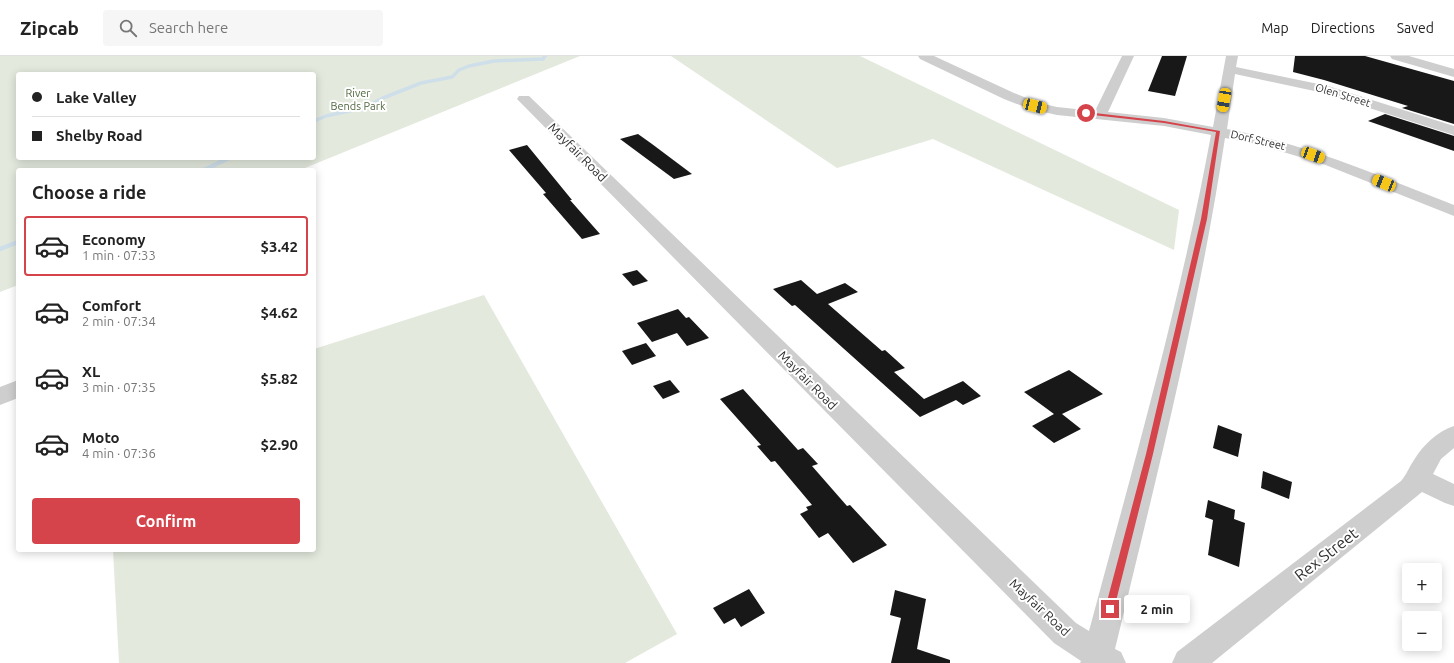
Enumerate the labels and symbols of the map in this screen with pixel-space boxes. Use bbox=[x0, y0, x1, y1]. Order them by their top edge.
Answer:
street label: Olen Street bbox=[1314, 81, 1373, 109]
park label: River Bends Park bbox=[331, 87, 386, 112]
car bbox=[1216, 87, 1232, 113]
car bbox=[1022, 97, 1048, 115]
route start bbox=[1077, 104, 1095, 122]
street label: Mayfair Road bbox=[546, 120, 610, 184]
street label: Dorf Street bbox=[1229, 128, 1287, 152]
car bbox=[1300, 145, 1326, 165]
car bbox=[1371, 173, 1397, 193]
street label: Mayfair Road bbox=[776, 348, 840, 412]
street label: Rex Street bbox=[1291, 523, 1362, 584]
street label: Mayfair Road bbox=[1007, 576, 1073, 638]
callout: 2 min bbox=[1124, 595, 1190, 623]
route end bbox=[1101, 600, 1119, 618]

